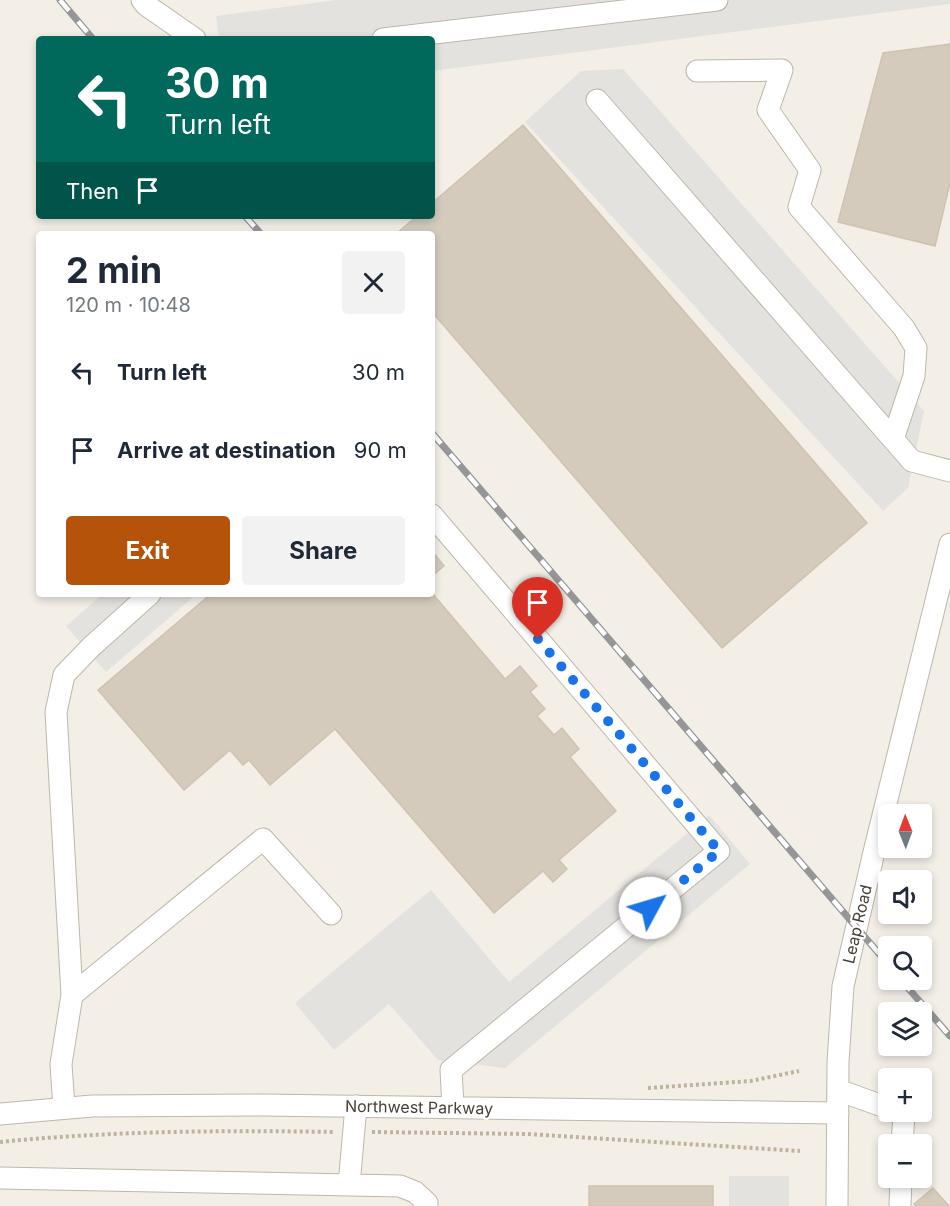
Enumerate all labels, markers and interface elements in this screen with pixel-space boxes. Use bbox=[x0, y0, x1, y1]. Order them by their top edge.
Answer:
text: 30 m bbox=[165, 57, 269, 108]
icon: left bbox=[66, 60, 144, 138]
text: Turn left bbox=[165, 108, 271, 141]
icon: arrive bbox=[131, 174, 164, 207]
text: Then bbox=[66, 178, 119, 204]
text: 2 min bbox=[66, 248, 162, 292]
button: close bbox=[342, 251, 405, 314]
text: 120 m · 10:48 bbox=[66, 293, 191, 317]
icon: left bbox=[66, 356, 99, 389]
text: Turn left bbox=[117, 359, 207, 385]
text: 30 m bbox=[352, 359, 405, 385]
icon: arrive bbox=[66, 434, 99, 467]
text: Arrive at destination bbox=[117, 437, 336, 463]
text: 90 m bbox=[354, 437, 407, 463]
button: Exit bbox=[66, 516, 230, 585]
button: Share bbox=[242, 516, 405, 585]
pin bbox=[512, 577, 563, 639]
icon: arrive bbox=[521, 586, 554, 619]
north arrow bbox=[878, 804, 932, 858]
map controls bbox=[878, 804, 932, 1188]
button: sound bbox=[878, 870, 932, 924]
position arrow bbox=[618, 876, 682, 940]
street label: Leap Road bbox=[838, 883, 876, 965]
button: search bbox=[878, 936, 932, 990]
button: layers bbox=[878, 1002, 932, 1056]
button: + bbox=[878, 1068, 932, 1122]
street label: Northwest Parkway bbox=[345, 1096, 493, 1118]
button: − bbox=[878, 1134, 932, 1188]

